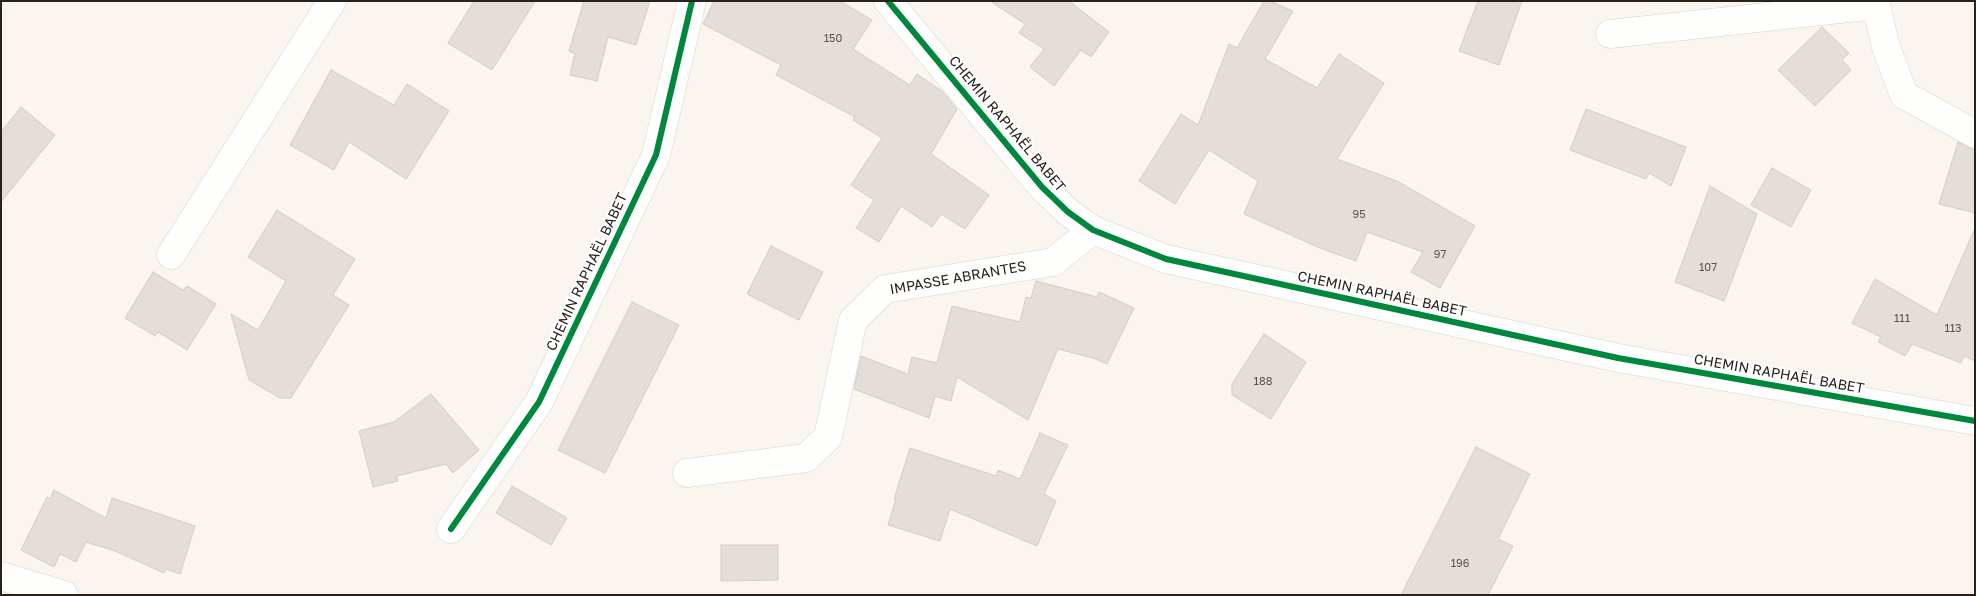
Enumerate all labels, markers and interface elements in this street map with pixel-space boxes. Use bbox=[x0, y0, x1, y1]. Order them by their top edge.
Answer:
house number: 150 bbox=[824, 32, 842, 46]
street label: CHEMIN RAPHAËL BABET bbox=[945, 52, 1069, 196]
street label: CHEMIN RAPHAËL BABET bbox=[543, 190, 631, 354]
house number: 95 bbox=[1352, 208, 1366, 222]
house number: 97 bbox=[1434, 248, 1446, 262]
street label: IMPASSE ABRANTES bbox=[889, 258, 1027, 298]
house number: 107 bbox=[1699, 261, 1717, 275]
street label: CHEMIN RAPHAËL BABET bbox=[1296, 268, 1468, 320]
house number: 111 bbox=[1894, 312, 1910, 326]
house number: 113 bbox=[1944, 322, 1962, 336]
street label: CHEMIN RAPHAËL BABET bbox=[1693, 351, 1865, 397]
house number: 188 bbox=[1254, 375, 1272, 389]
house number: 196 bbox=[1451, 557, 1469, 571]

